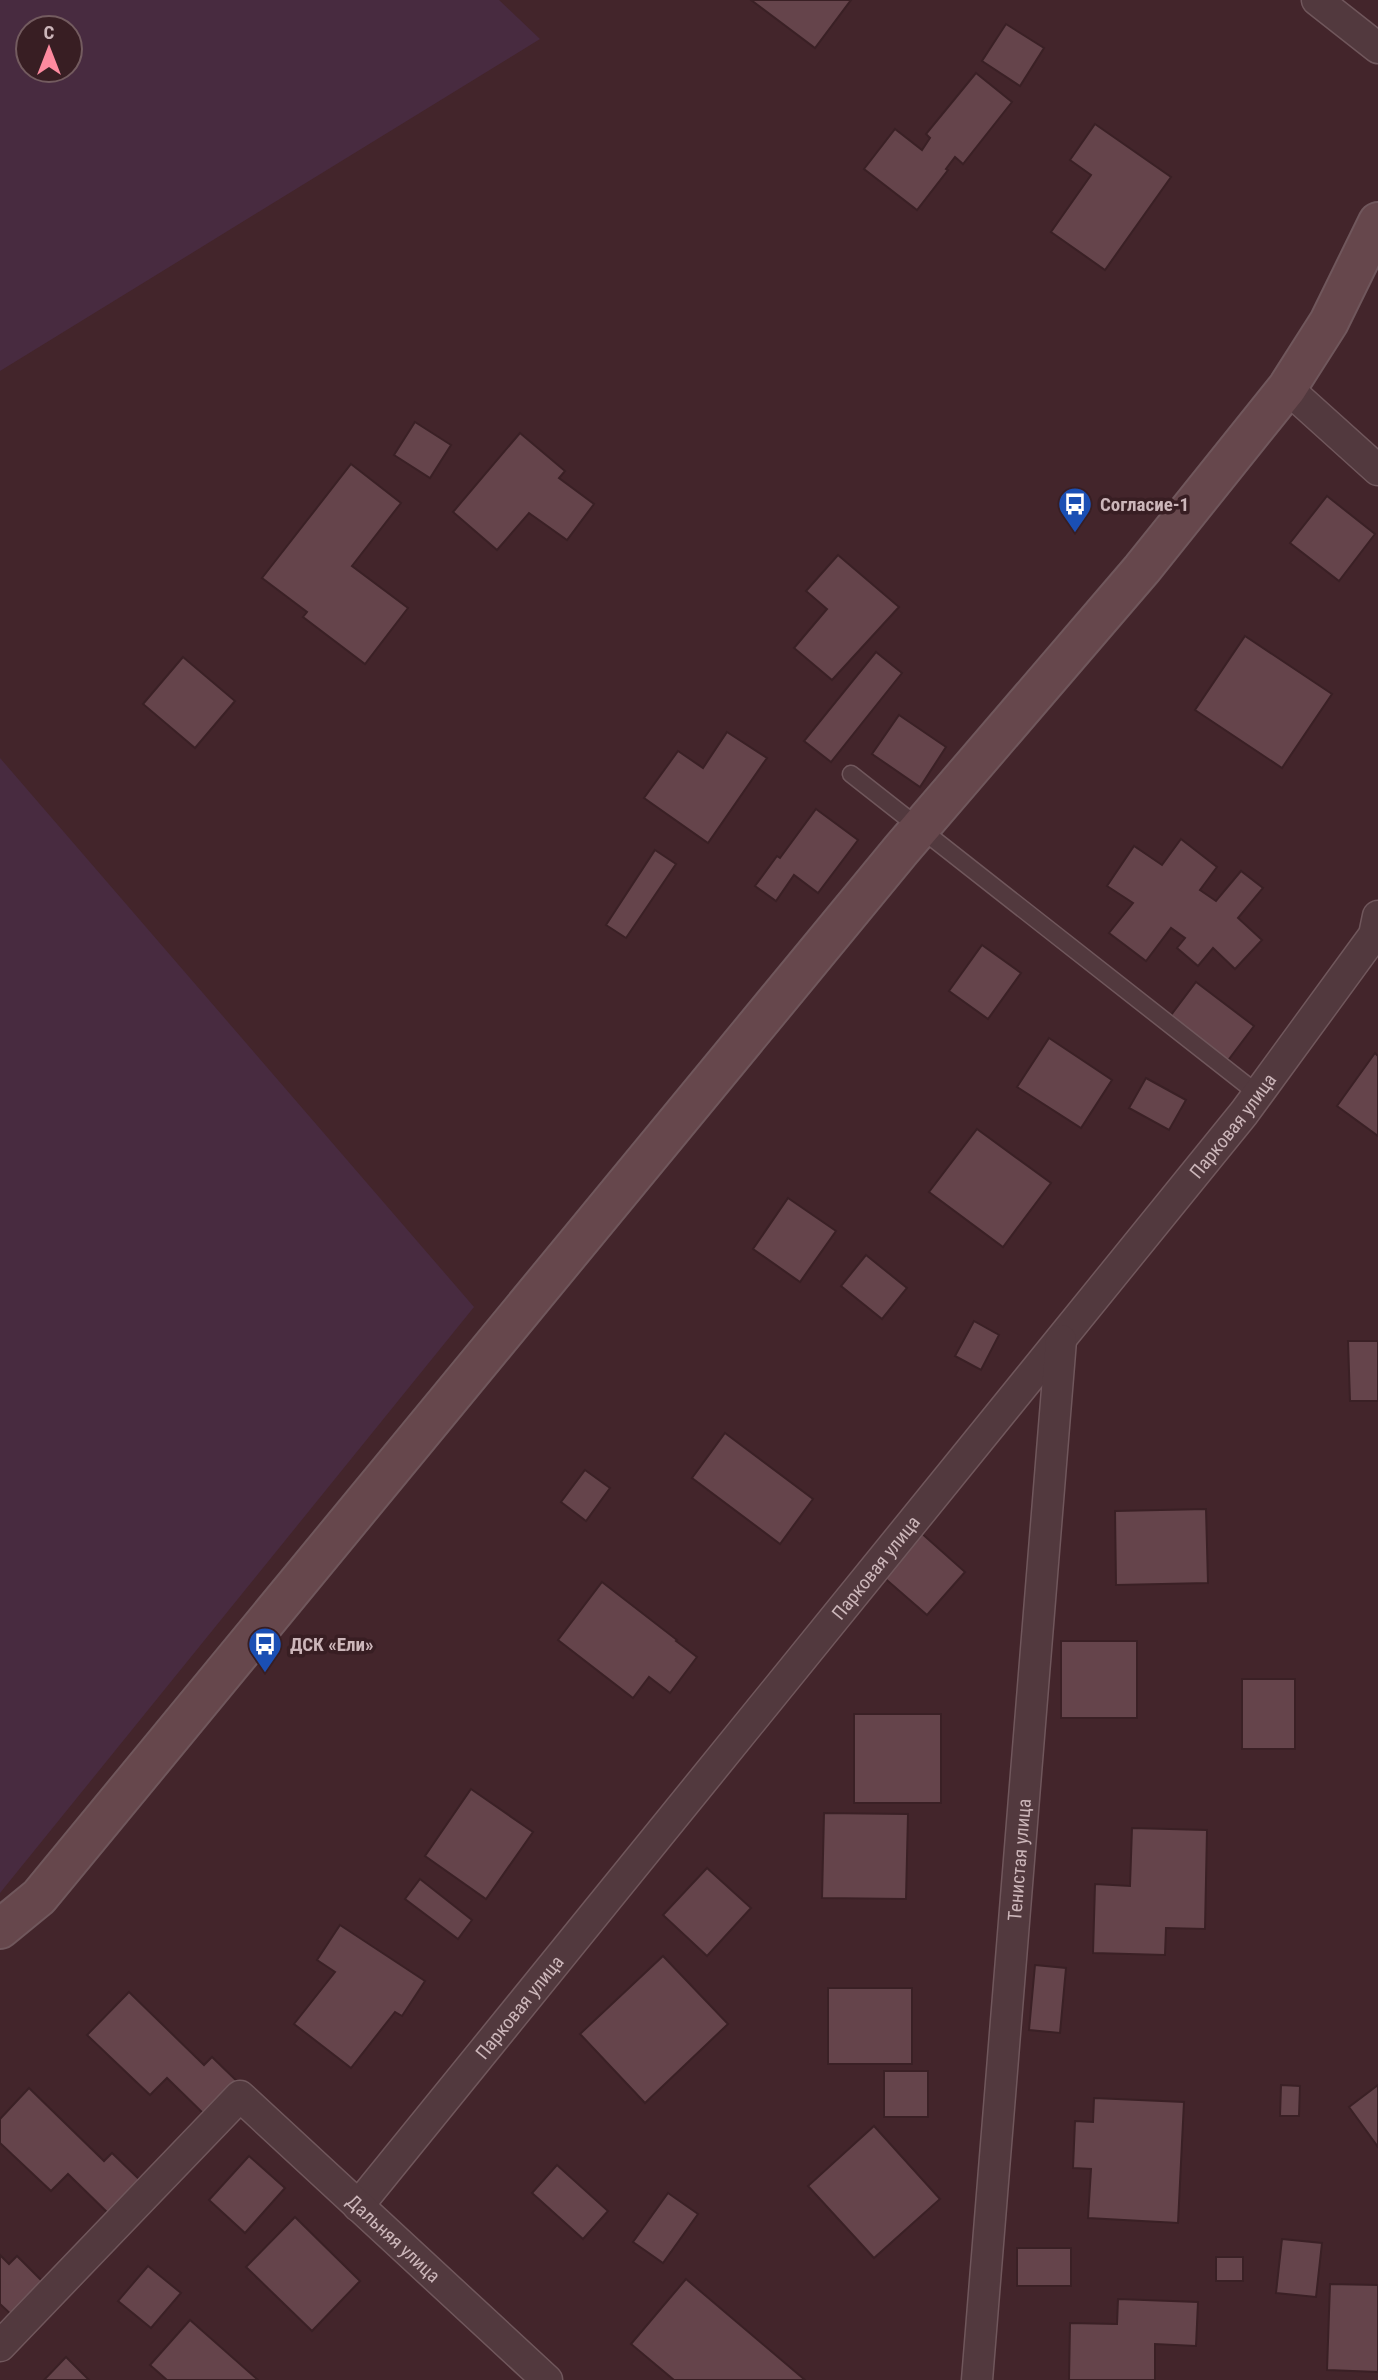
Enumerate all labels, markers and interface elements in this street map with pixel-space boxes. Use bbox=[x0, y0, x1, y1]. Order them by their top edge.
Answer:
north arrow bbox=[14, 14, 84, 84]
text: С bbox=[44, 21, 55, 44]
bus stop icon: Согласие-1 bbox=[1056, 485, 1094, 534]
place label: Согласие-1 bbox=[1100, 493, 1189, 516]
street label: Парковая улица bbox=[1184, 1069, 1281, 1183]
street label: Парковая улица bbox=[827, 1511, 925, 1624]
bus stop icon: ДСК «Ели» bbox=[246, 1625, 284, 1674]
place label: ДСК «Ели» bbox=[290, 1633, 374, 1656]
street label: Тенистая улица bbox=[1003, 1798, 1035, 1922]
street label: Парковая улица bbox=[470, 1951, 568, 2064]
street label: Дальняя улица bbox=[342, 2189, 445, 2287]

